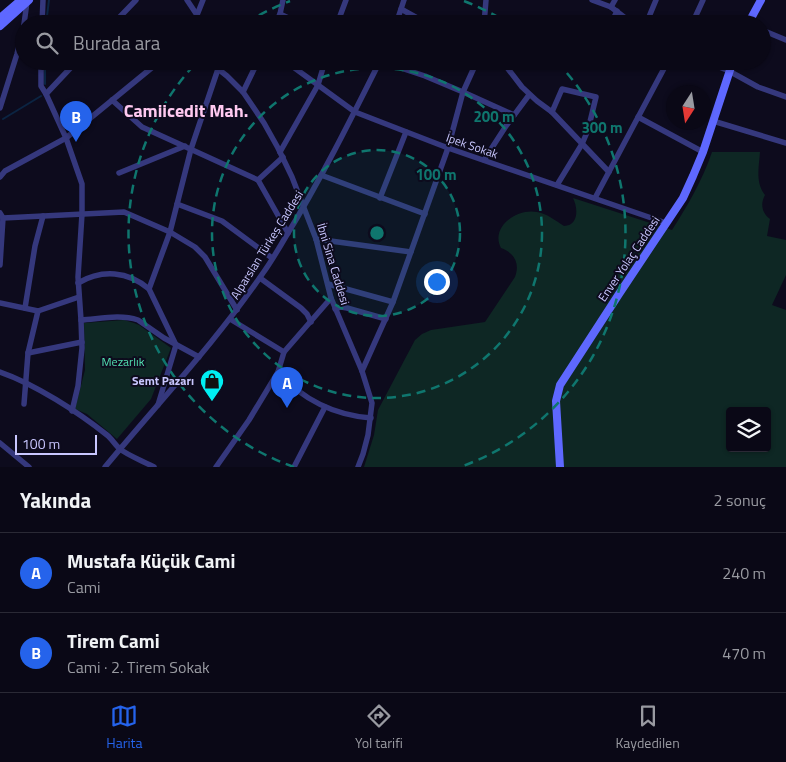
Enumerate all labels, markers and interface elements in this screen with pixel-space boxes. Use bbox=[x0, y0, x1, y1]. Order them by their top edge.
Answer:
search box bbox=[15, 15, 771, 70]
text: Burada ara bbox=[73, 28, 160, 57]
icon: search bbox=[33, 29, 61, 57]
north arrow bbox=[666, 85, 711, 130]
district label: Camiicedit Mah. bbox=[124, 97, 248, 124]
pin: B bbox=[60, 101, 92, 142]
text: 200 m bbox=[473, 105, 515, 128]
text: 300 m bbox=[581, 116, 623, 139]
street label: İpek Sokak bbox=[444, 128, 501, 163]
text: 100 m bbox=[415, 163, 457, 186]
street label: Alparslan Türkeş Caddesi bbox=[225, 187, 308, 303]
street label: Enver Yolaç Caddesi bbox=[593, 212, 664, 305]
street label: İbni Sina Caddesi bbox=[312, 221, 355, 307]
centre of rings bbox=[368, 224, 386, 242]
your location bbox=[424, 269, 450, 295]
park label: Mezarlık bbox=[102, 352, 145, 371]
pin: A bbox=[271, 367, 303, 408]
shop icon: Semt Pazarı bbox=[199, 368, 225, 402]
place label: Semt Pazarı bbox=[132, 371, 194, 390]
map controls bbox=[726, 407, 771, 452]
button: layers bbox=[726, 407, 771, 452]
scale bar bbox=[15, 432, 98, 455]
text: 100 m bbox=[22, 433, 60, 454]
text: Yakında bbox=[20, 484, 91, 516]
text: 2 sonuç bbox=[714, 488, 766, 512]
text: Mustafa Küçük Cami bbox=[67, 546, 235, 575]
text: A bbox=[31, 561, 41, 585]
text: 240 m bbox=[722, 561, 766, 585]
text: Cami bbox=[67, 575, 101, 599]
text: Tirem Cami bbox=[67, 626, 160, 655]
text: B bbox=[31, 641, 41, 665]
text: 470 m bbox=[722, 641, 766, 665]
text: Cami · 2. Tirem Sokak bbox=[67, 655, 210, 679]
tab: Harita bbox=[106, 702, 143, 753]
tab: Yol tarifi bbox=[355, 702, 403, 753]
tab: Kaydedilen bbox=[615, 702, 680, 753]

